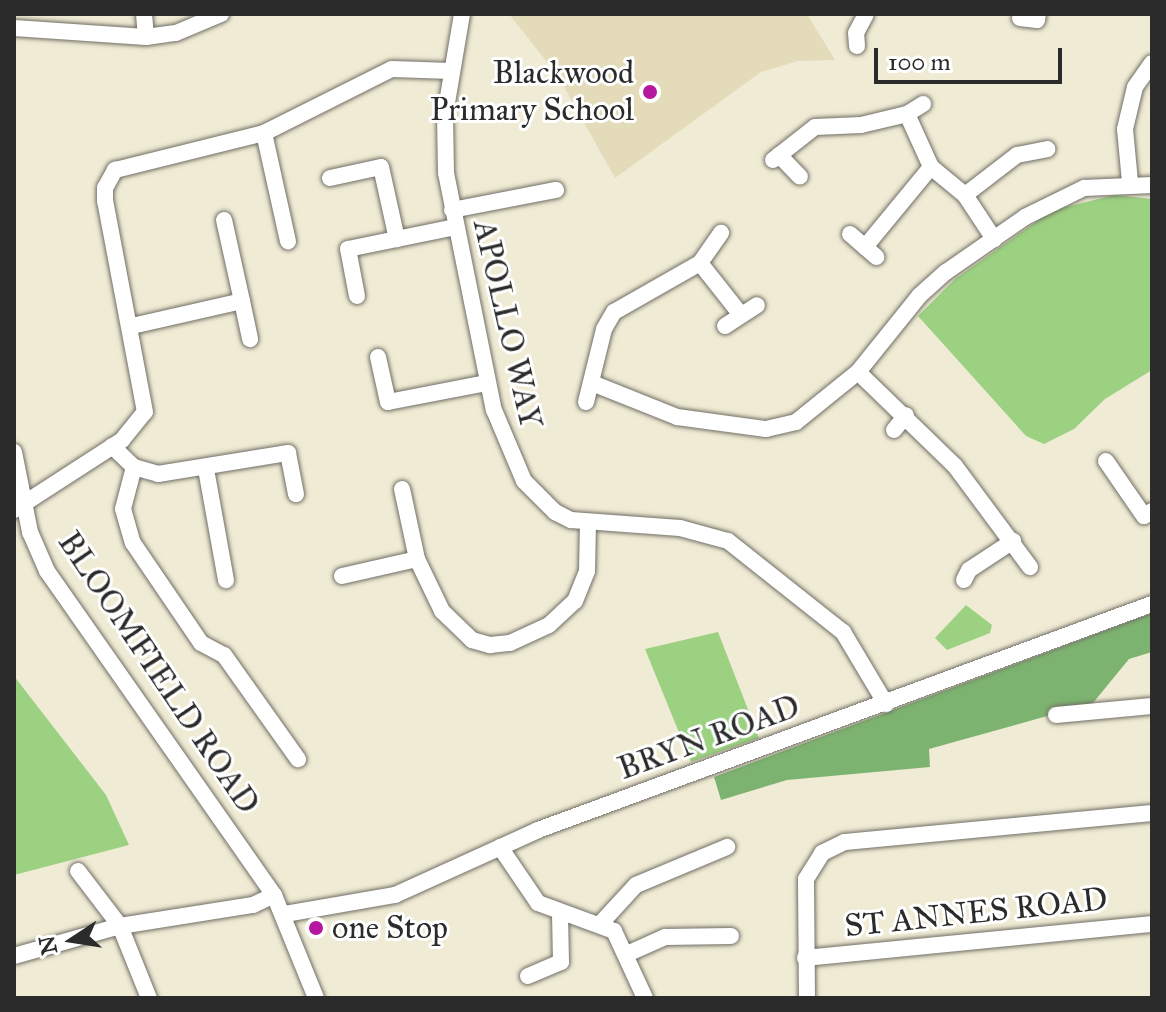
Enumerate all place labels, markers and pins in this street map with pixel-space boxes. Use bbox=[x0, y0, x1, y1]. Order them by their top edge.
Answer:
place label: Blackwood Primary School bbox=[430, 55, 634, 130]
marker: Blackwood Primary School bbox=[641, 83, 659, 101]
place label: one Stop bbox=[332, 909, 448, 947]
marker: one Stop bbox=[307, 919, 325, 937]

